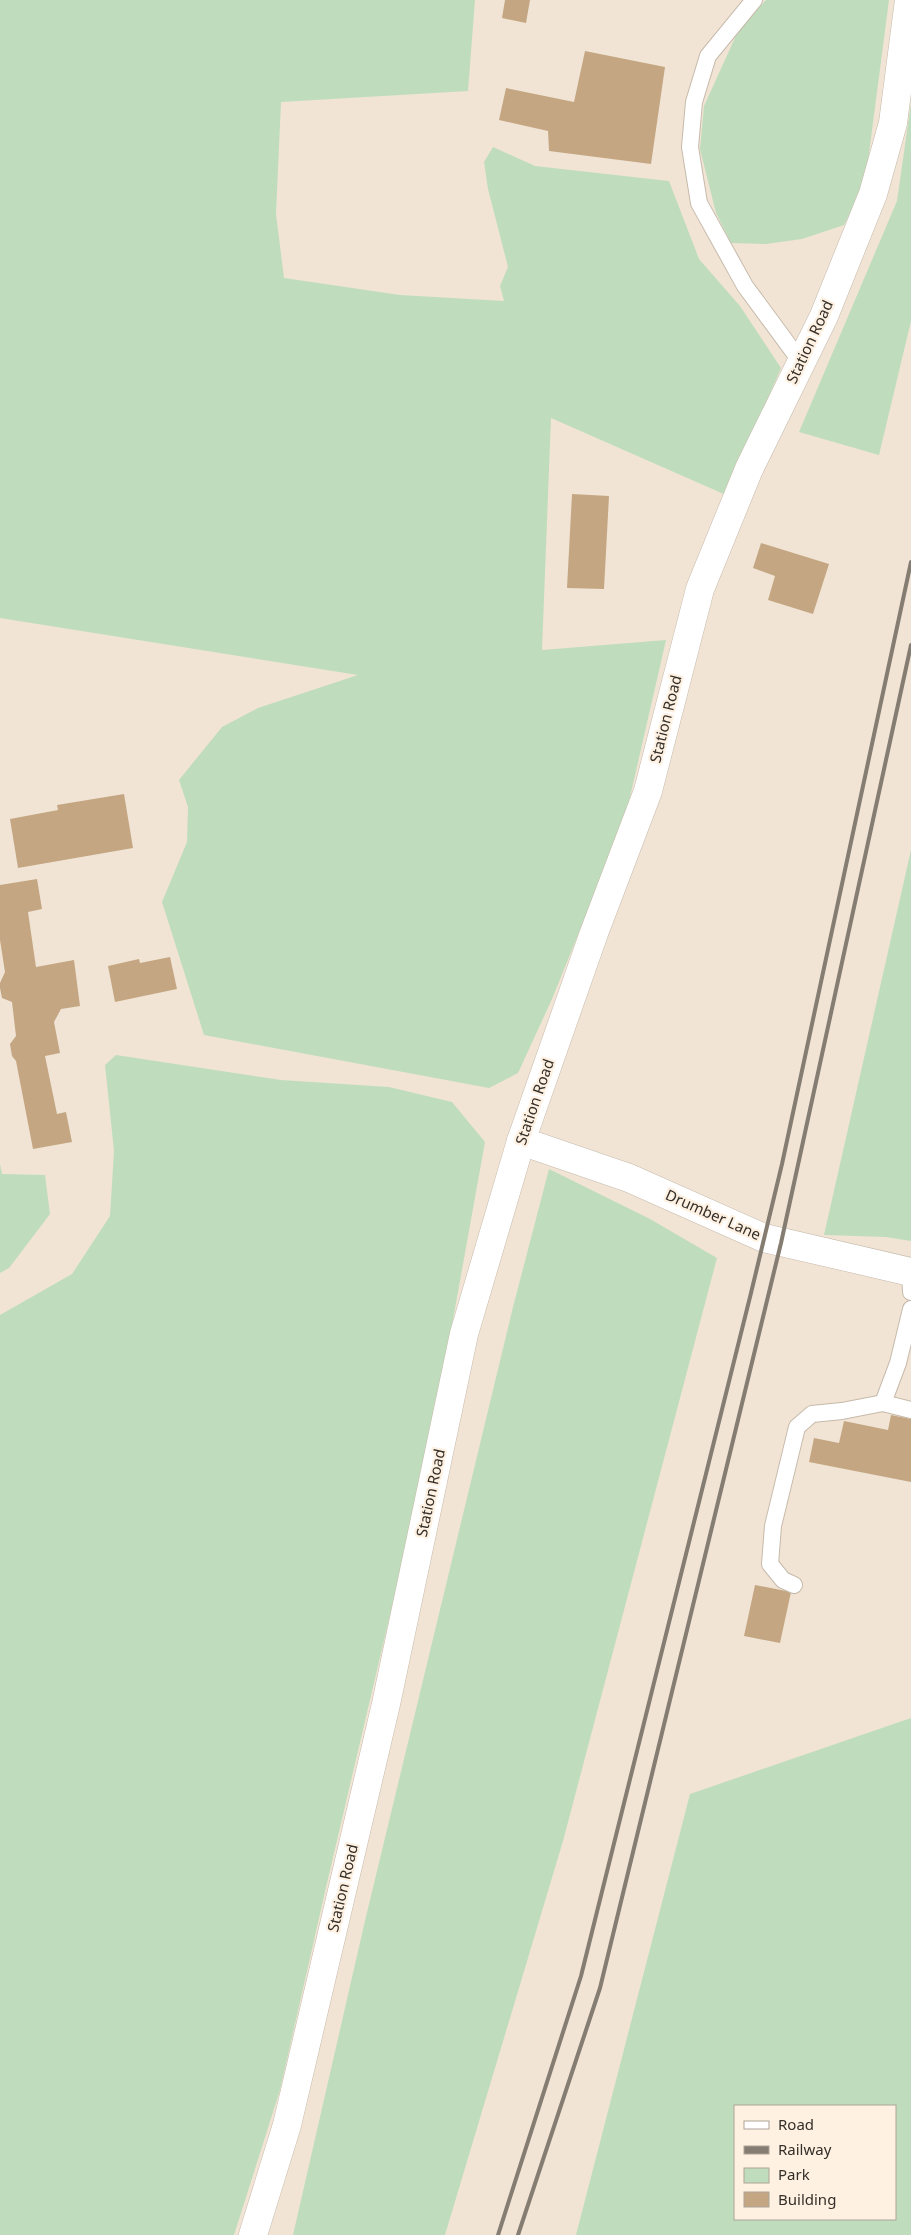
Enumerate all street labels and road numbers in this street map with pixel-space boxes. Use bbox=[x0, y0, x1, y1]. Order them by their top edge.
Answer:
street label: Station Road bbox=[781, 297, 837, 386]
street label: Station Road bbox=[644, 673, 686, 765]
street label: Station Road bbox=[510, 1056, 558, 1147]
street label: Drumber Lane bbox=[663, 1184, 764, 1244]
street label: Station Road bbox=[411, 1447, 449, 1539]
street label: Station Road bbox=[322, 1842, 362, 1934]

